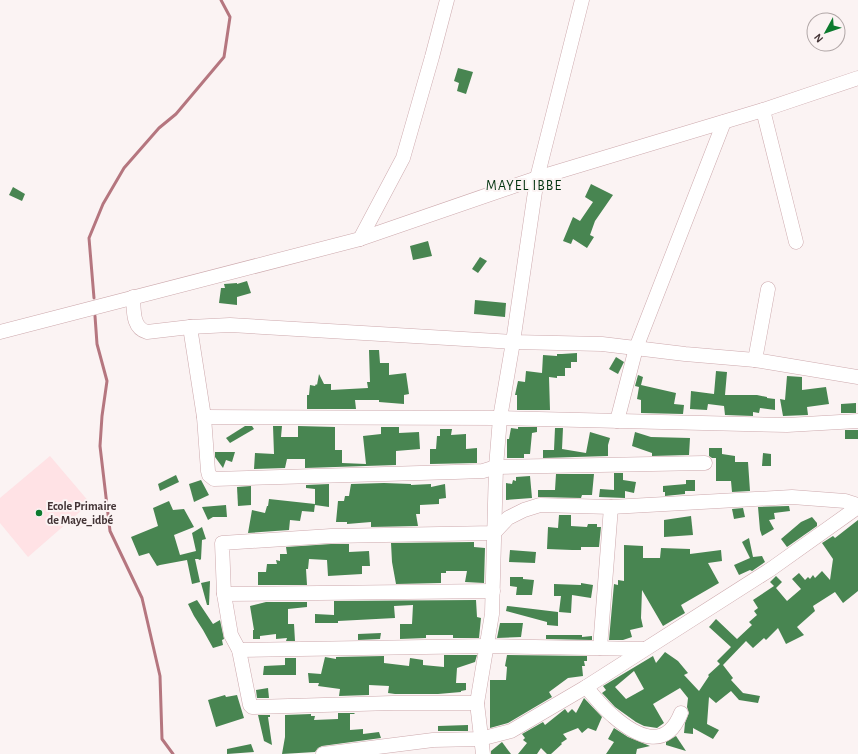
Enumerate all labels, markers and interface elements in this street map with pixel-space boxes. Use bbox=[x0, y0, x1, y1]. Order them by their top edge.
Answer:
north arrow bbox=[806, 12, 846, 52]
text: N bbox=[812, 32, 825, 45]
district label: MAYEL IBBE bbox=[486, 179, 562, 193]
place label: Ecole Primaire de Maye_idbé bbox=[47, 500, 117, 527]
marker: Ecole Primaire de Maye_idbé bbox=[34, 508, 44, 518]

